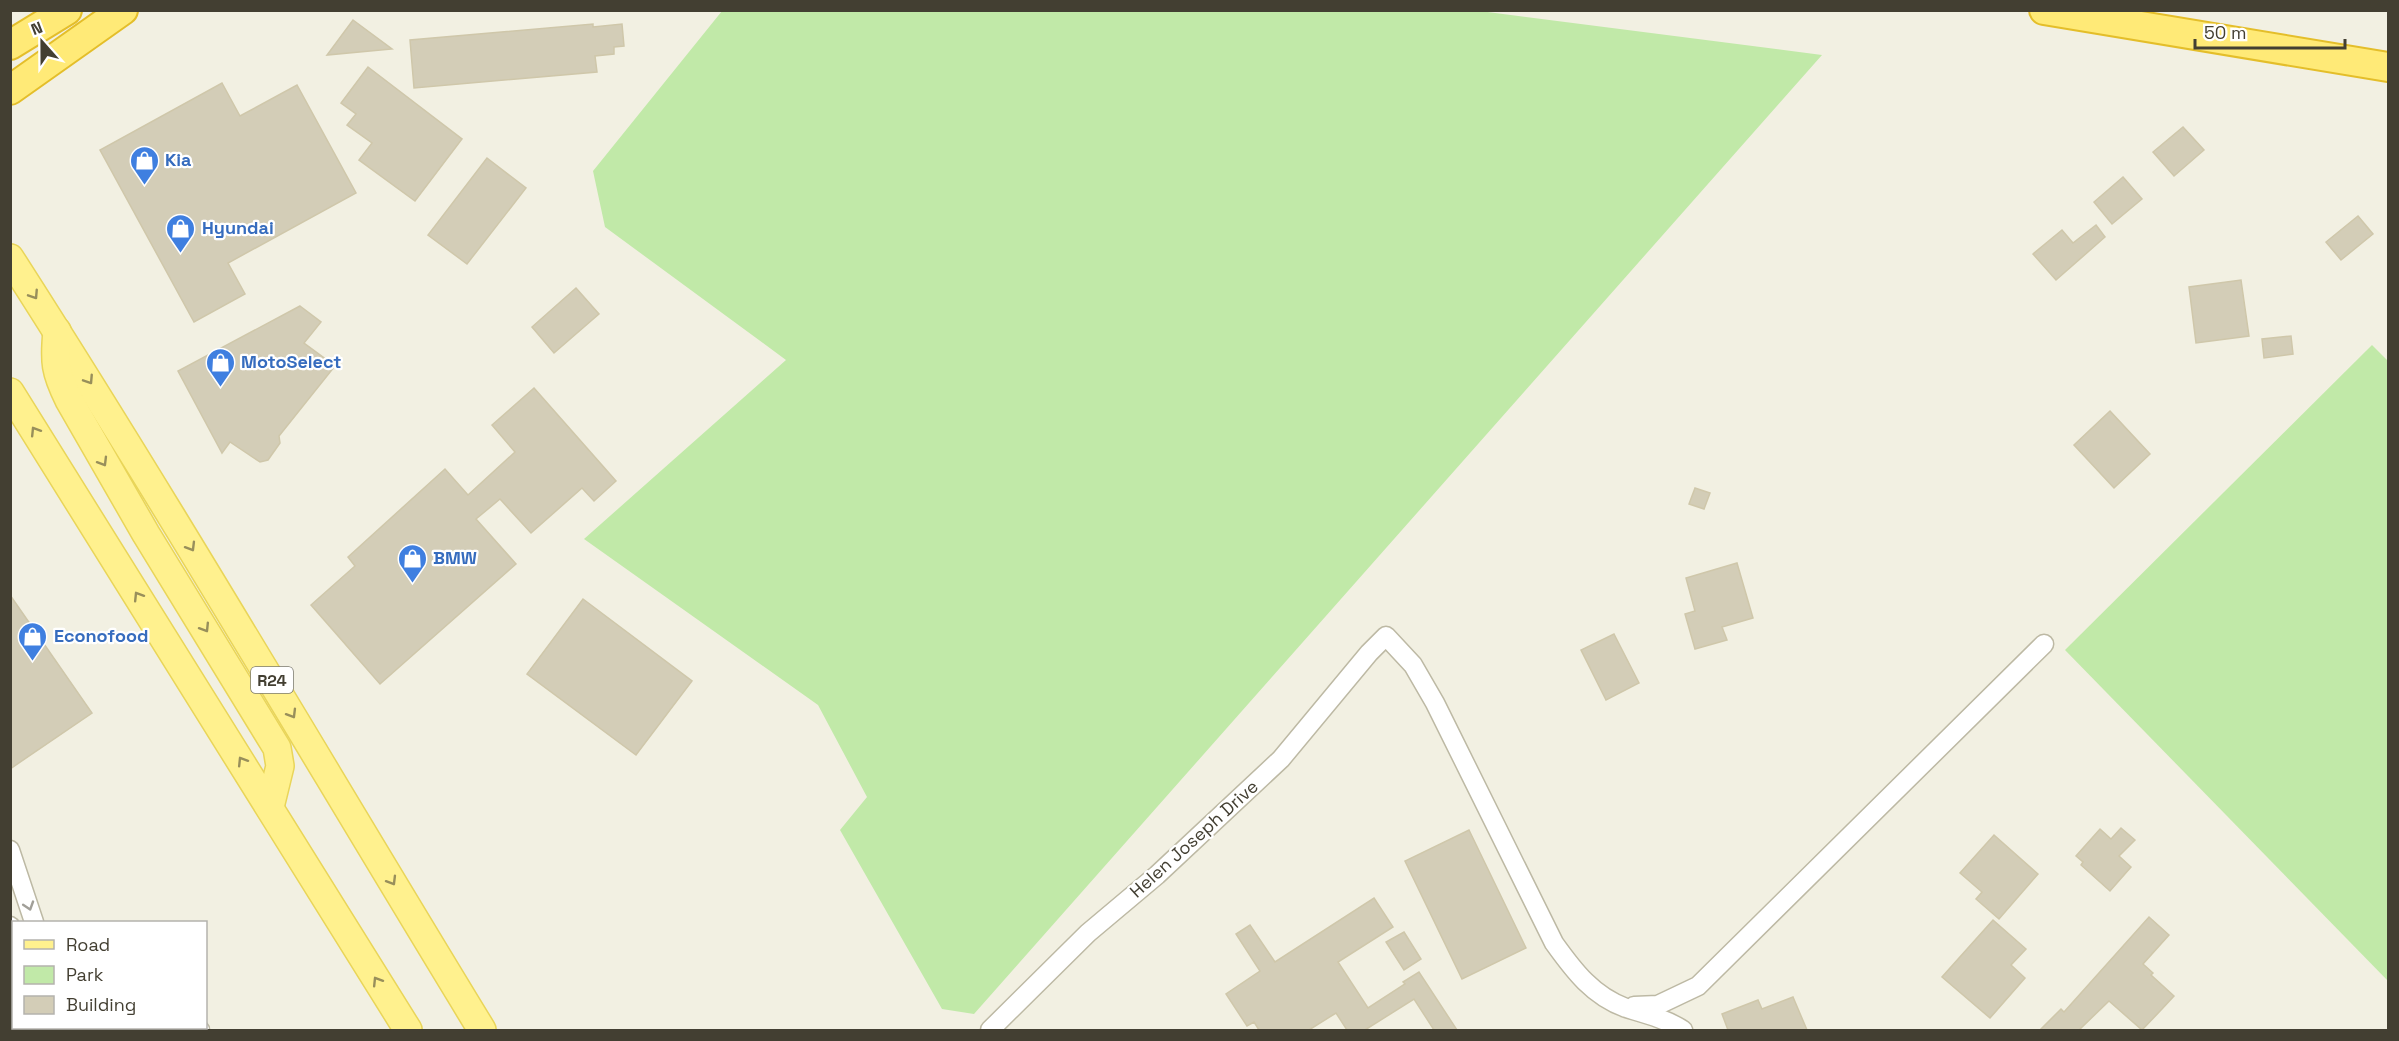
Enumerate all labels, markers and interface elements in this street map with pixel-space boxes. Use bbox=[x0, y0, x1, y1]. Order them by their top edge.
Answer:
north arrow bbox=[12, 12, 72, 72]
scale bar bbox=[2195, 12, 2345, 50]
text: N bbox=[28, 17, 46, 40]
text: 50 m bbox=[2204, 21, 2246, 44]
shop icon: Kia bbox=[128, 144, 160, 186]
place label: Kia bbox=[165, 148, 192, 171]
shop icon: Hyundai bbox=[165, 212, 197, 254]
place label: Hyundai bbox=[202, 216, 274, 239]
one-way arrow bbox=[27, 288, 38, 299]
shop icon: MotoSelect bbox=[204, 346, 236, 388]
place label: MotoSelect bbox=[241, 350, 341, 373]
one-way arrow bbox=[82, 374, 94, 384]
one-way arrow bbox=[30, 427, 42, 437]
one-way arrow bbox=[96, 456, 108, 466]
one-way arrow bbox=[184, 541, 196, 551]
shop icon: BMW bbox=[396, 542, 428, 584]
place label: BMW bbox=[433, 546, 477, 569]
one-way arrow bbox=[134, 592, 146, 602]
shop icon: Econofood bbox=[17, 620, 49, 662]
one-way arrow bbox=[197, 622, 208, 633]
place label: Econofood bbox=[54, 624, 148, 647]
road number: R24 bbox=[251, 667, 293, 693]
one-way arrow bbox=[285, 707, 296, 718]
one-way arrow bbox=[237, 757, 249, 767]
street label: Helen Joseph Drive bbox=[1125, 775, 1263, 902]
one-way arrow bbox=[384, 875, 396, 885]
one-way arrow bbox=[22, 900, 34, 911]
legend bbox=[12, 921, 207, 1029]
text: Road bbox=[66, 933, 110, 956]
text: Park bbox=[66, 963, 104, 986]
one-way arrow bbox=[373, 977, 385, 987]
text: Building bbox=[66, 993, 136, 1016]

